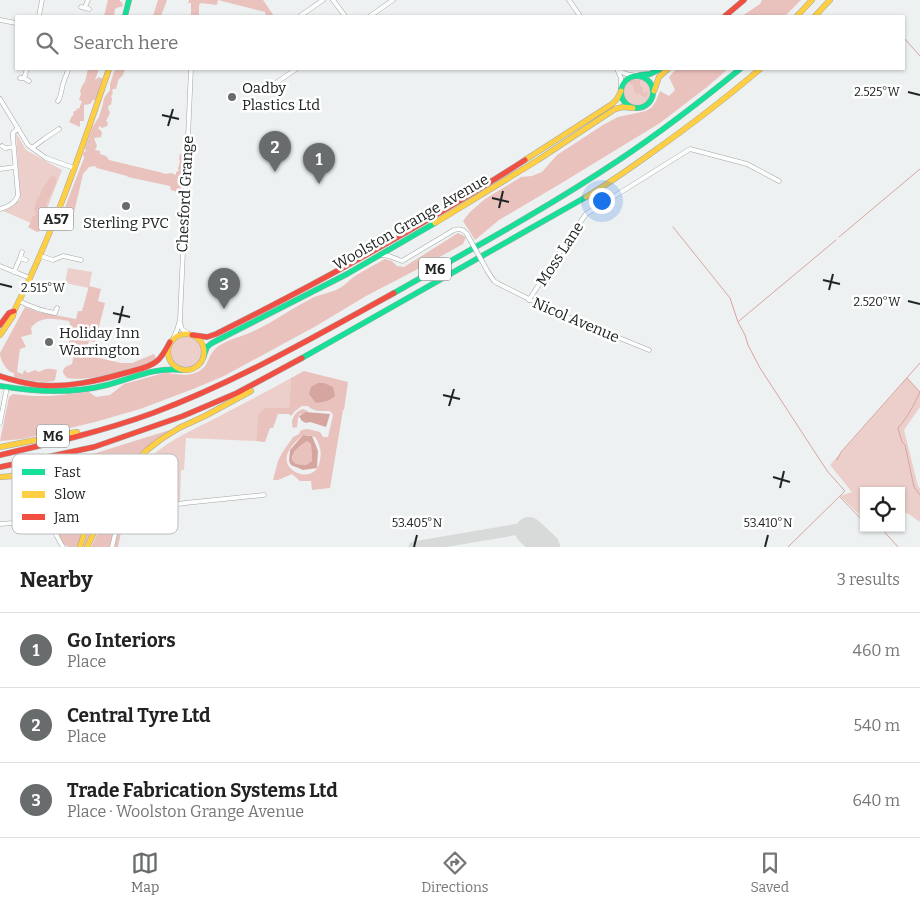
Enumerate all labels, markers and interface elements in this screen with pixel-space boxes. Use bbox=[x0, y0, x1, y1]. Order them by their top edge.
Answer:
search box bbox=[15, 15, 905, 70]
icon: search bbox=[33, 29, 61, 57]
text: Search here bbox=[73, 31, 178, 54]
place label: Oadby Plastics Ltd bbox=[242, 79, 320, 114]
text: 2.525°W bbox=[854, 85, 901, 99]
marker: Oadby Plastics Ltd bbox=[226, 91, 238, 103]
pin: 2 bbox=[259, 131, 291, 172]
street label: Chesford Grange bbox=[173, 135, 197, 253]
pin: 1 bbox=[303, 143, 335, 184]
street label: Woolston Grange Avenue bbox=[330, 170, 492, 274]
your location bbox=[589, 188, 615, 214]
marker: Sterling PVC bbox=[120, 200, 132, 212]
road number: A57 bbox=[38, 208, 74, 230]
place label: Sterling PVC bbox=[83, 214, 169, 232]
street label: Moss Lane bbox=[533, 218, 587, 290]
road number: M6 bbox=[419, 258, 451, 280]
pin: 3 bbox=[208, 268, 240, 309]
text: 2.515°W bbox=[21, 281, 66, 295]
street label: Nicol Avenue bbox=[530, 294, 622, 346]
text: 2.520°W bbox=[854, 295, 901, 309]
place label: Holiday Inn Warrington bbox=[59, 324, 140, 359]
marker: Holiday Inn Warrington bbox=[43, 336, 55, 348]
road number: M6 bbox=[37, 424, 69, 448]
legend bbox=[12, 454, 178, 534]
text: Fast bbox=[54, 464, 81, 481]
text: Slow bbox=[54, 486, 86, 503]
map controls bbox=[860, 487, 905, 532]
button: locate bbox=[860, 487, 905, 532]
text: Jam bbox=[53, 509, 80, 526]
text: 53.405°N bbox=[392, 516, 443, 530]
text: 53.410°N bbox=[744, 516, 793, 530]
text: Nearby bbox=[20, 567, 93, 593]
text: 3 results bbox=[837, 570, 900, 589]
text: Go Interiors bbox=[67, 629, 176, 652]
text: 1 bbox=[33, 641, 39, 660]
text: 460 m bbox=[853, 641, 900, 660]
text: Place bbox=[67, 652, 106, 671]
text: Central Tyre Ltd bbox=[67, 704, 211, 727]
text: 2 bbox=[31, 716, 41, 735]
text: 540 m bbox=[853, 716, 900, 735]
text: Place bbox=[67, 727, 106, 746]
text: Trade Fabrication Systems Ltd bbox=[67, 779, 338, 802]
text: 3 bbox=[31, 791, 41, 810]
text: 640 m bbox=[852, 791, 900, 810]
text: Place · Woolston Grange Avenue bbox=[67, 802, 304, 821]
tab: Map bbox=[131, 849, 159, 896]
tab: Directions bbox=[421, 849, 489, 896]
tab: Saved bbox=[751, 849, 789, 896]

